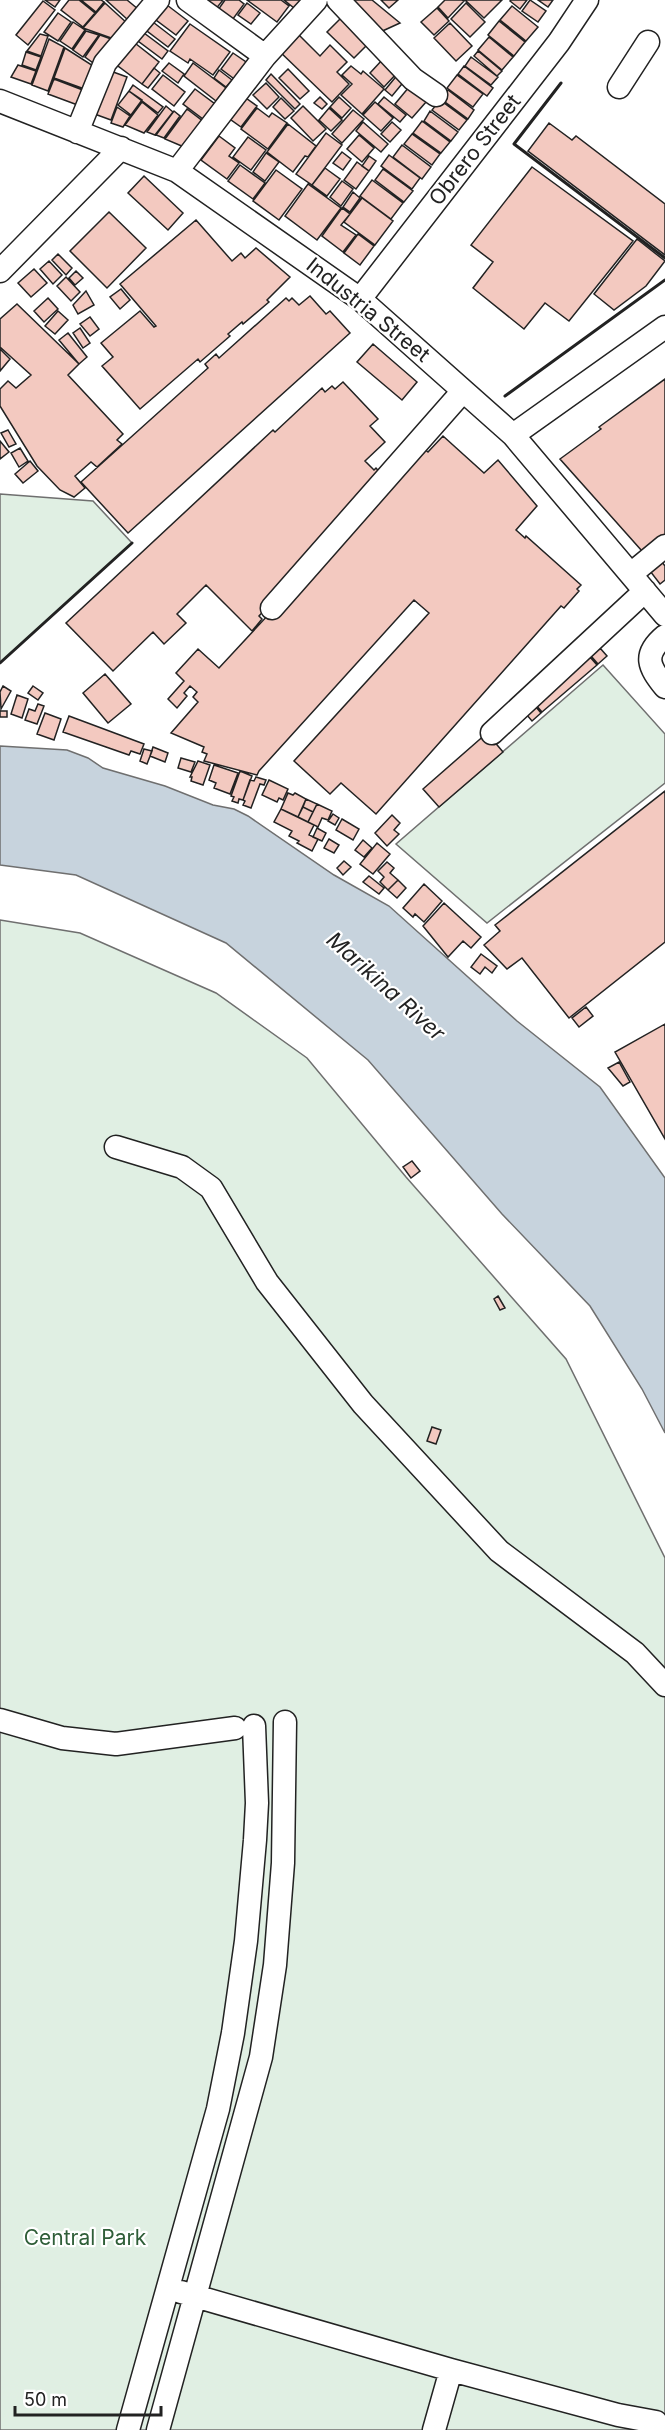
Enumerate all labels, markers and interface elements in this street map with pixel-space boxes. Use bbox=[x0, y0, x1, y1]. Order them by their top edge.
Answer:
street label: Obrero Street bbox=[423, 89, 526, 210]
street label: Industria Street bbox=[302, 252, 435, 367]
water label: Marikina River bbox=[322, 926, 451, 1046]
park label: Central Park bbox=[24, 2225, 147, 2250]
scale bar bbox=[15, 2379, 160, 2417]
text: 50 m bbox=[24, 2389, 67, 2410]

